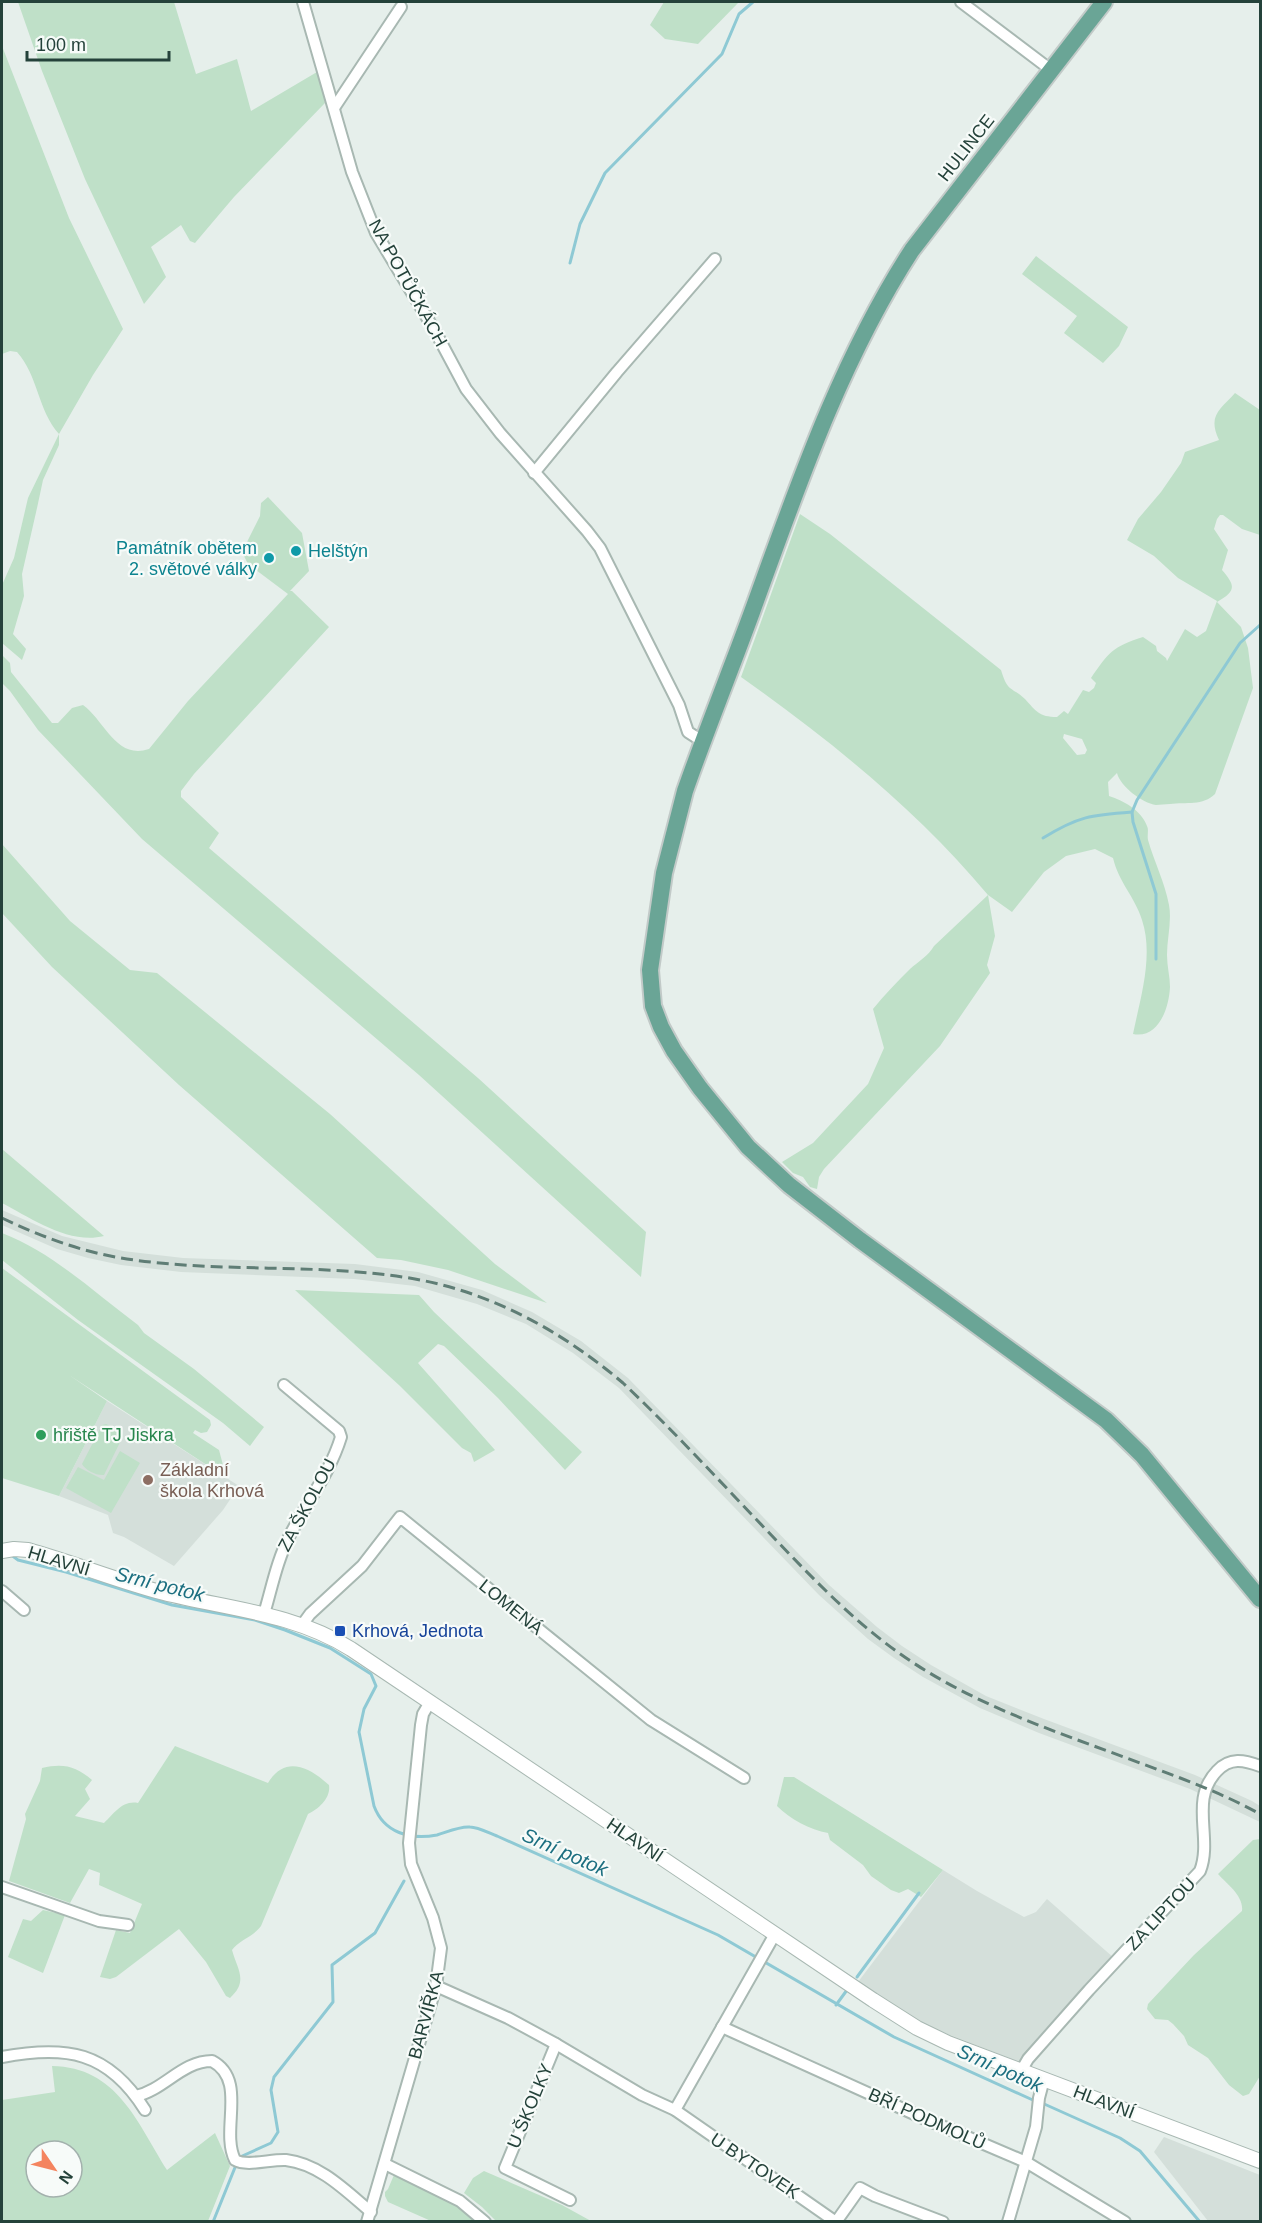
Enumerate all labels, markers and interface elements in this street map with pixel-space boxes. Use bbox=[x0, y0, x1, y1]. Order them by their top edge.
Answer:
scale bar bbox=[27, 24, 170, 62]
text: 100 m bbox=[36, 35, 86, 55]
street label: HULINCE bbox=[934, 111, 998, 185]
street label: NA POTŮČKÁCH bbox=[365, 216, 452, 350]
place label: Památník obětem 2. světové války bbox=[116, 538, 257, 579]
place label: Helštýn bbox=[308, 541, 368, 561]
marker: Helštýn bbox=[289, 544, 303, 558]
marker: Památník obětem 2. světové války bbox=[262, 551, 276, 565]
place label: hřiště TJ Jiskra bbox=[53, 1425, 175, 1445]
marker: hřiště TJ Jiskra bbox=[34, 1428, 48, 1442]
street label: ZA ŠKOLOU bbox=[273, 1455, 340, 1555]
place label: Základní škola Krhová bbox=[160, 1460, 265, 1501]
marker: Základní škola Krhová bbox=[141, 1473, 155, 1487]
street label: HLAVNÍ bbox=[26, 1542, 92, 1580]
water label: Srní potok bbox=[113, 1562, 208, 1606]
street label: LOMENÁ bbox=[475, 1575, 547, 1639]
place label: Krhová, Jednota bbox=[352, 1621, 484, 1641]
marker: Krhová, Jednota bbox=[333, 1624, 347, 1638]
street label: HLAVNÍ bbox=[603, 1814, 667, 1866]
water label: Srní potok bbox=[519, 1823, 612, 1881]
street label: ZA LIPTOU bbox=[1122, 1874, 1200, 1954]
street label: BARVÍŘKA bbox=[405, 1969, 447, 2061]
water label: Srní potok bbox=[954, 2039, 1047, 2097]
street label: U ŠKOLKY bbox=[502, 2060, 557, 2151]
street label: HLAVNÍ bbox=[1071, 2081, 1137, 2123]
street label: BŘÍ PODMOLŮ bbox=[865, 2083, 989, 2154]
street label: U BYTOVEK bbox=[707, 2129, 803, 2203]
north arrow bbox=[24, 2139, 84, 2199]
text: N bbox=[56, 2168, 76, 2187]

